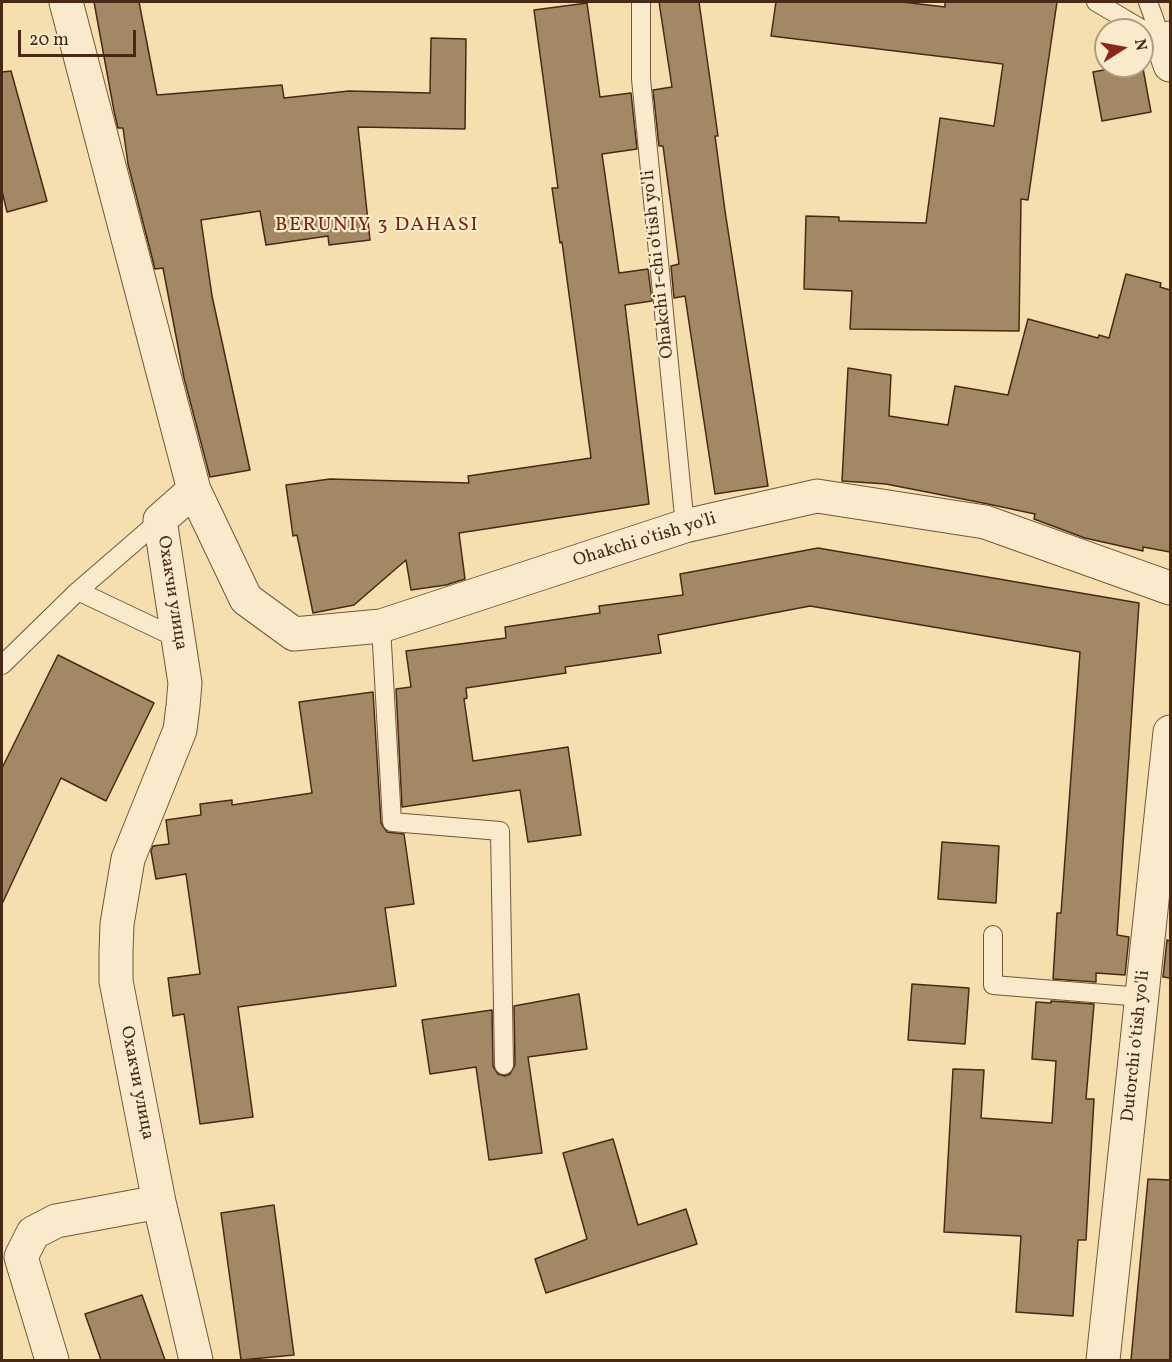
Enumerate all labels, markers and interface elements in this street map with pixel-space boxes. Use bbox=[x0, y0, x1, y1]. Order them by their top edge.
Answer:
scale bar bbox=[21, 18, 140, 56]
north arrow bbox=[1094, 18, 1154, 78]
text: 20 m bbox=[29, 28, 69, 53]
text: N bbox=[1128, 37, 1152, 53]
street label: Ohakchi 1-chi o'tish yo'li bbox=[638, 169, 680, 359]
district label: BERUNIY 3 DAHASI bbox=[275, 214, 479, 238]
street label: Ohakchi o'tish yo'li bbox=[571, 509, 719, 573]
street label: Охакчи улица bbox=[151, 534, 191, 652]
street label: Dutorchi o'tish yo'li bbox=[1118, 969, 1156, 1123]
street label: Охакчи улица bbox=[114, 1024, 158, 1142]

